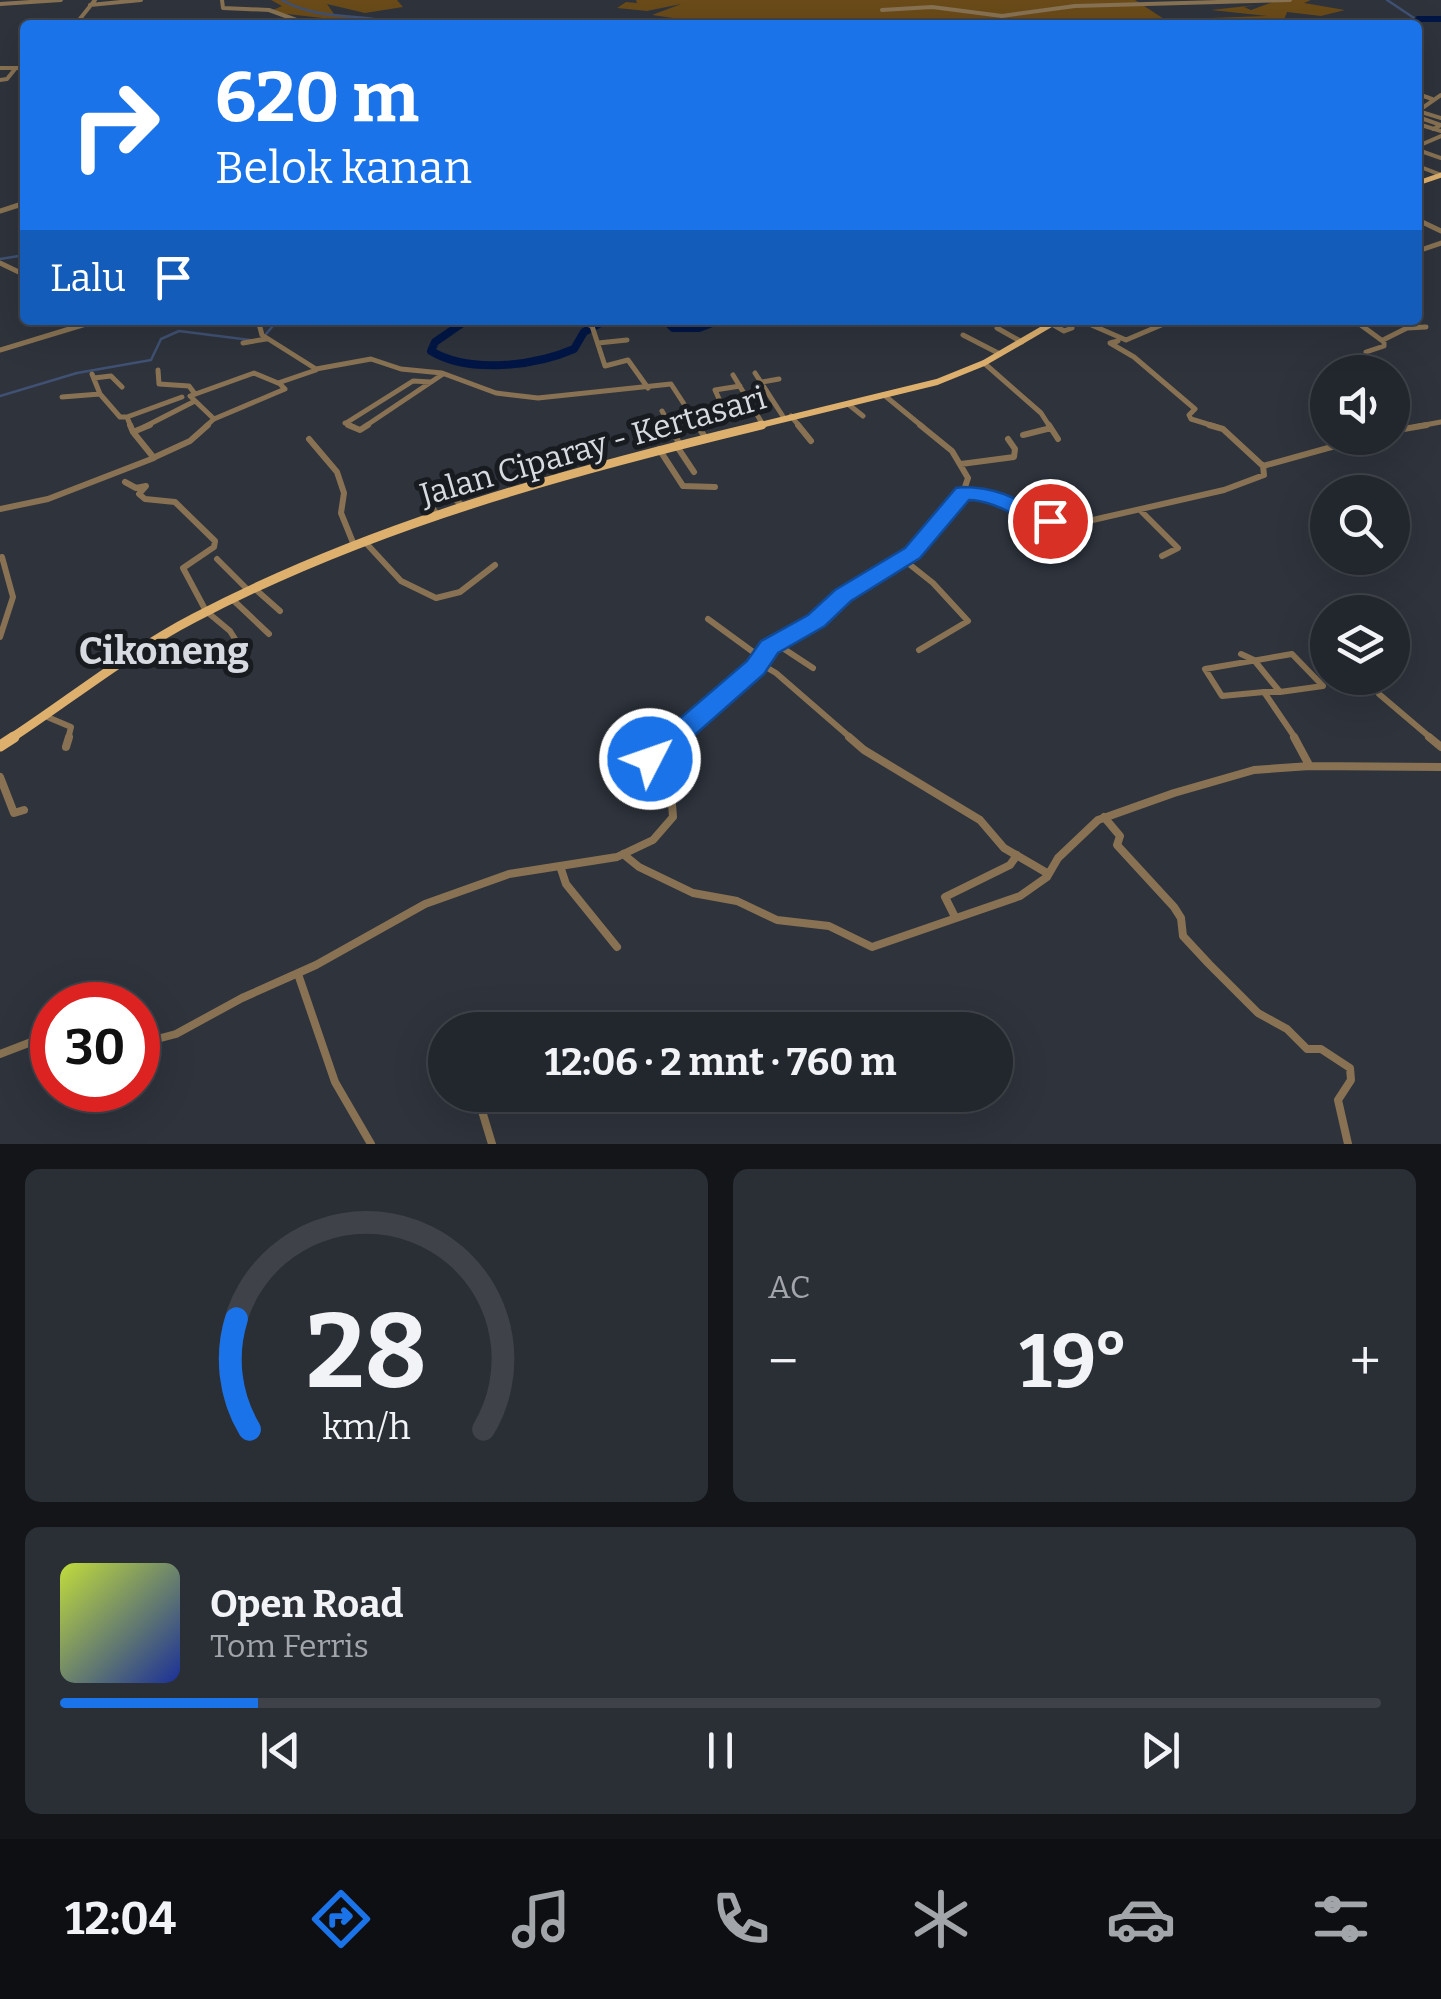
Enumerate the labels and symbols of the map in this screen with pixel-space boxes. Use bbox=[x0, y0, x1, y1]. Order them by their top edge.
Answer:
street label: Jalan Ciparay - Kertasari bbox=[415, 378, 770, 514]
pin bbox=[1008, 479, 1093, 564]
district label: Cikoneng bbox=[79, 628, 249, 674]
position arrow bbox=[598, 707, 702, 811]
speed limit sign: 30 bbox=[30, 982, 160, 1112]

